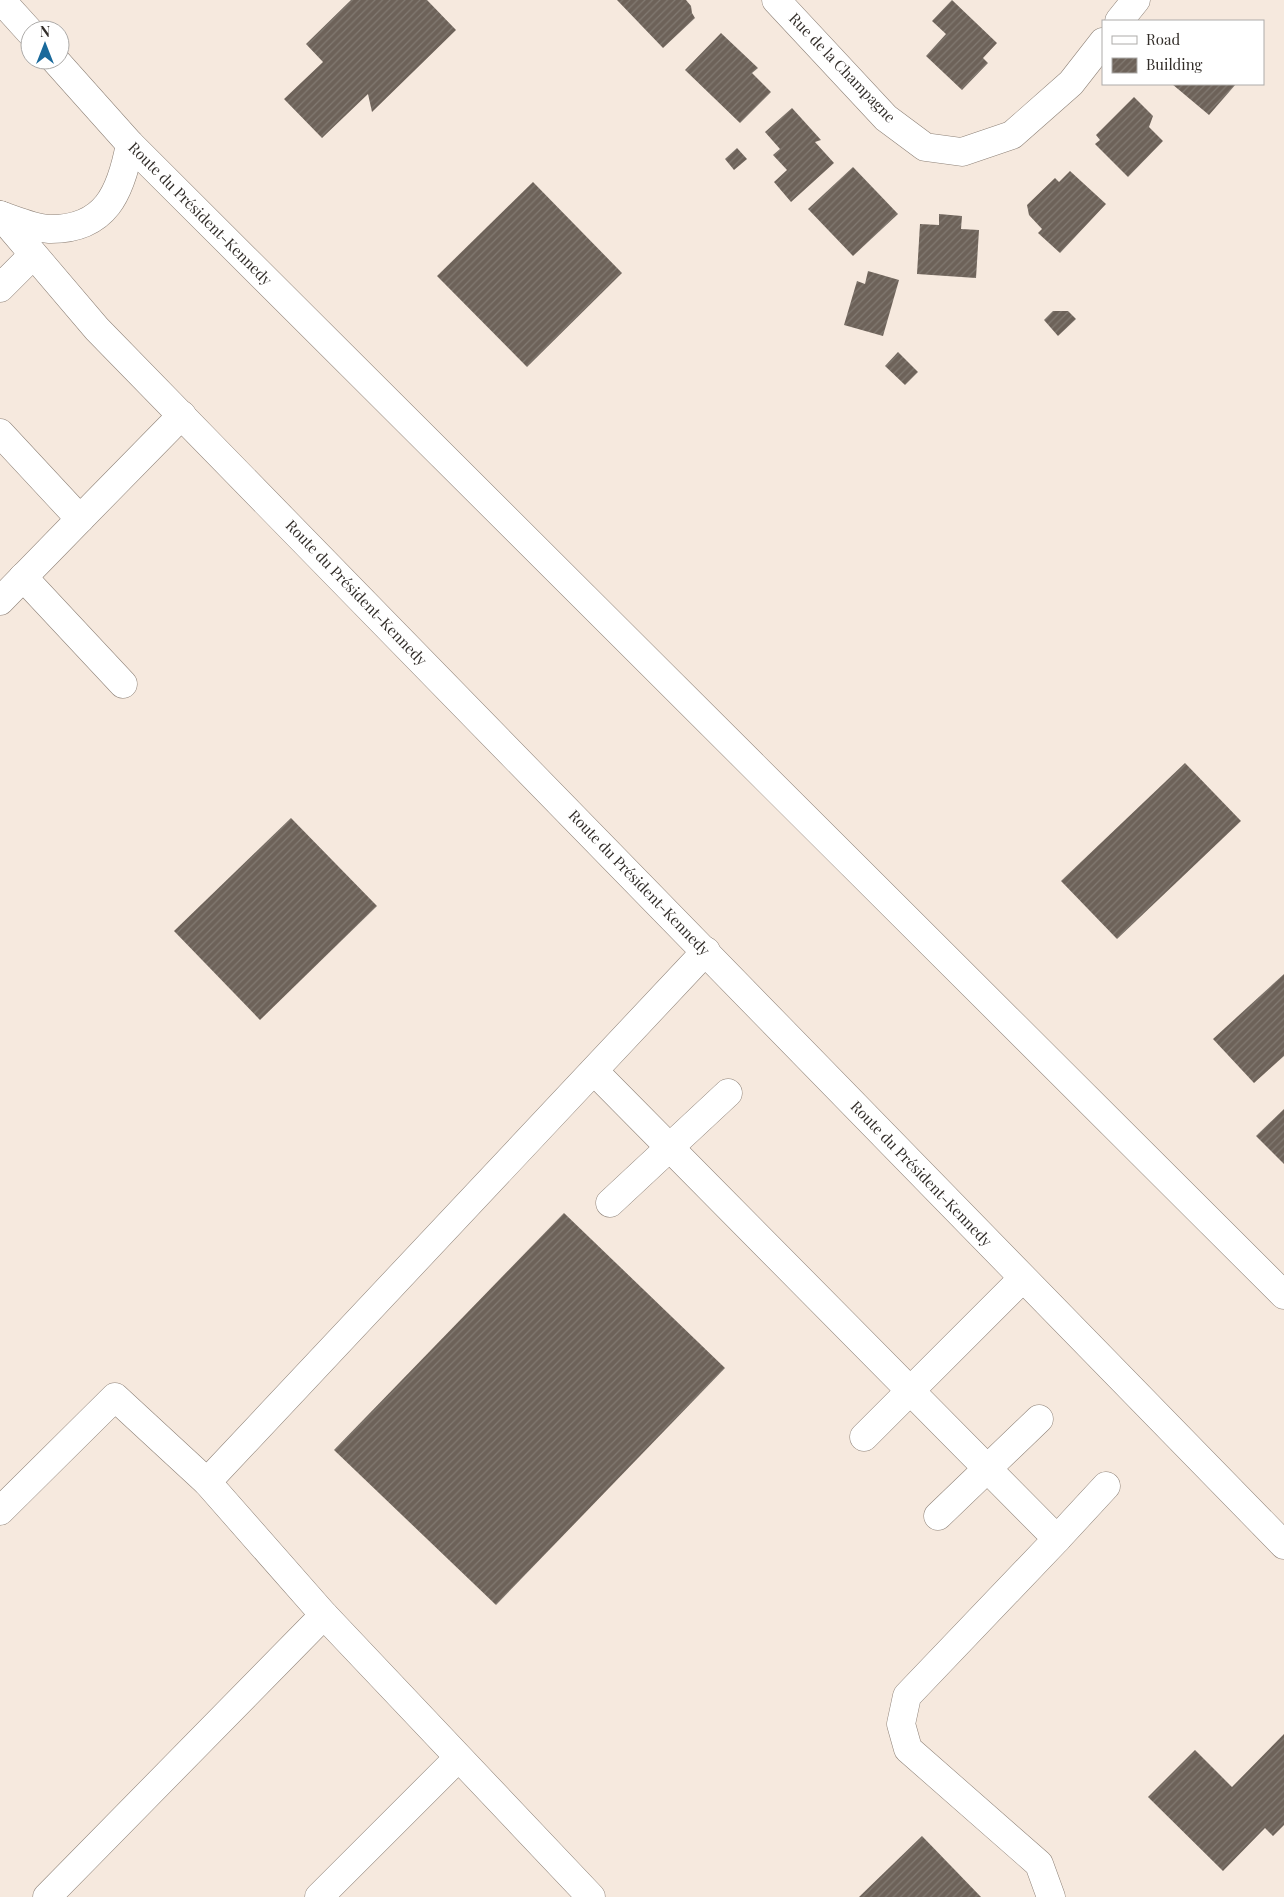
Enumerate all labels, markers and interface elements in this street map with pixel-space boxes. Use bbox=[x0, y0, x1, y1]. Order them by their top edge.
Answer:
street label: Rue de la Champagne bbox=[785, 8, 900, 126]
north arrow bbox=[20, 20, 70, 70]
legend bbox=[1102, 20, 1264, 85]
text: N bbox=[40, 22, 50, 41]
text: Road bbox=[1146, 29, 1180, 49]
text: Building bbox=[1146, 54, 1203, 74]
street label: Route du Président-Kennedy bbox=[124, 137, 277, 290]
street label: Route du Président-Kennedy bbox=[282, 515, 432, 670]
street label: Route du Président-Kennedy bbox=[565, 805, 715, 960]
street label: Route du Président-Kennedy bbox=[847, 1096, 997, 1251]

